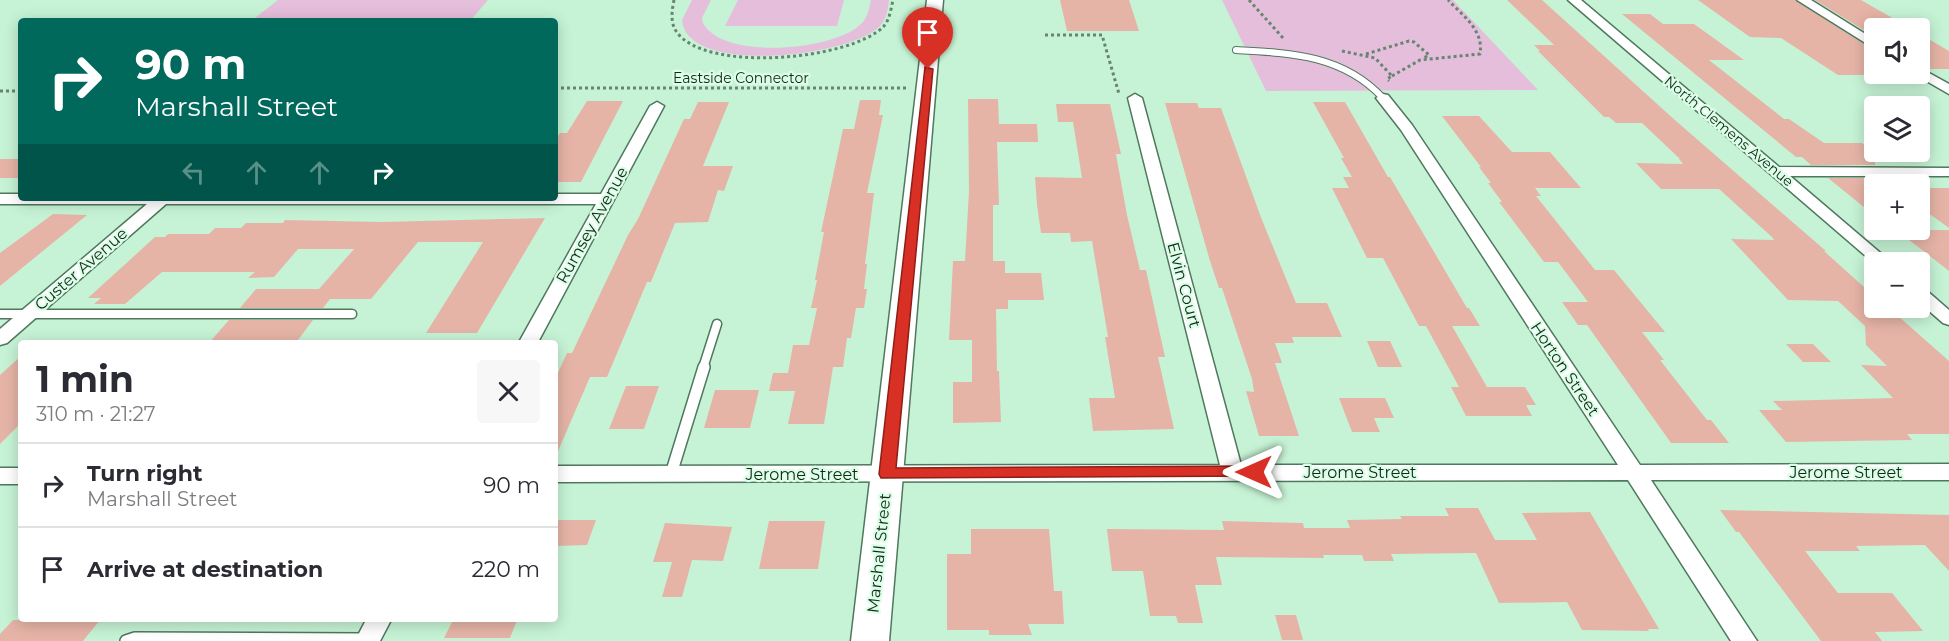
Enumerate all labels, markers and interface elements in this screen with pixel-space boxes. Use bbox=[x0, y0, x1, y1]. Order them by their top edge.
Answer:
pin bbox=[902, 7, 953, 69]
icon: arrive bbox=[911, 16, 944, 49]
map controls bbox=[1864, 18, 1930, 318]
button: sound bbox=[1864, 18, 1930, 84]
text: 90 m bbox=[135, 38, 246, 90]
icon: right bbox=[36, 42, 114, 120]
street label: Eastside Connector bbox=[673, 69, 809, 87]
street label: North Clemens Avenue bbox=[1661, 72, 1797, 190]
text: Marshall Street bbox=[135, 90, 338, 123]
button: layers bbox=[1864, 96, 1930, 162]
icon: left bbox=[177, 156, 210, 189]
icon: ahead bbox=[240, 156, 273, 189]
icon: ahead bbox=[303, 156, 336, 189]
icon: right bbox=[366, 156, 399, 189]
street label: Rumsey Avenue bbox=[552, 164, 632, 286]
button: + bbox=[1864, 174, 1930, 240]
street label: Custer Avenue bbox=[31, 224, 131, 314]
street label: Elvin Court bbox=[1163, 240, 1205, 330]
button: − bbox=[1864, 252, 1930, 318]
street label: Horton Street bbox=[1527, 318, 1604, 420]
text: 1 min bbox=[36, 357, 134, 401]
button: close bbox=[477, 360, 540, 423]
text: 310 m · 21:27 bbox=[36, 402, 156, 426]
position arrow bbox=[1222, 440, 1286, 504]
text: Turn right bbox=[87, 460, 202, 487]
street label: Jerome Street bbox=[1302, 463, 1417, 482]
street label: Jerome Street bbox=[1788, 463, 1903, 482]
street label: Jerome Street bbox=[744, 465, 859, 484]
icon: right bbox=[36, 469, 69, 502]
text: 90 m bbox=[483, 472, 540, 499]
text: Marshall Street bbox=[87, 487, 237, 511]
street label: Marshall Street bbox=[863, 492, 895, 614]
icon: arrive bbox=[36, 553, 69, 586]
text: Arrive at destination bbox=[87, 556, 323, 583]
text: 220 m bbox=[471, 556, 540, 583]

